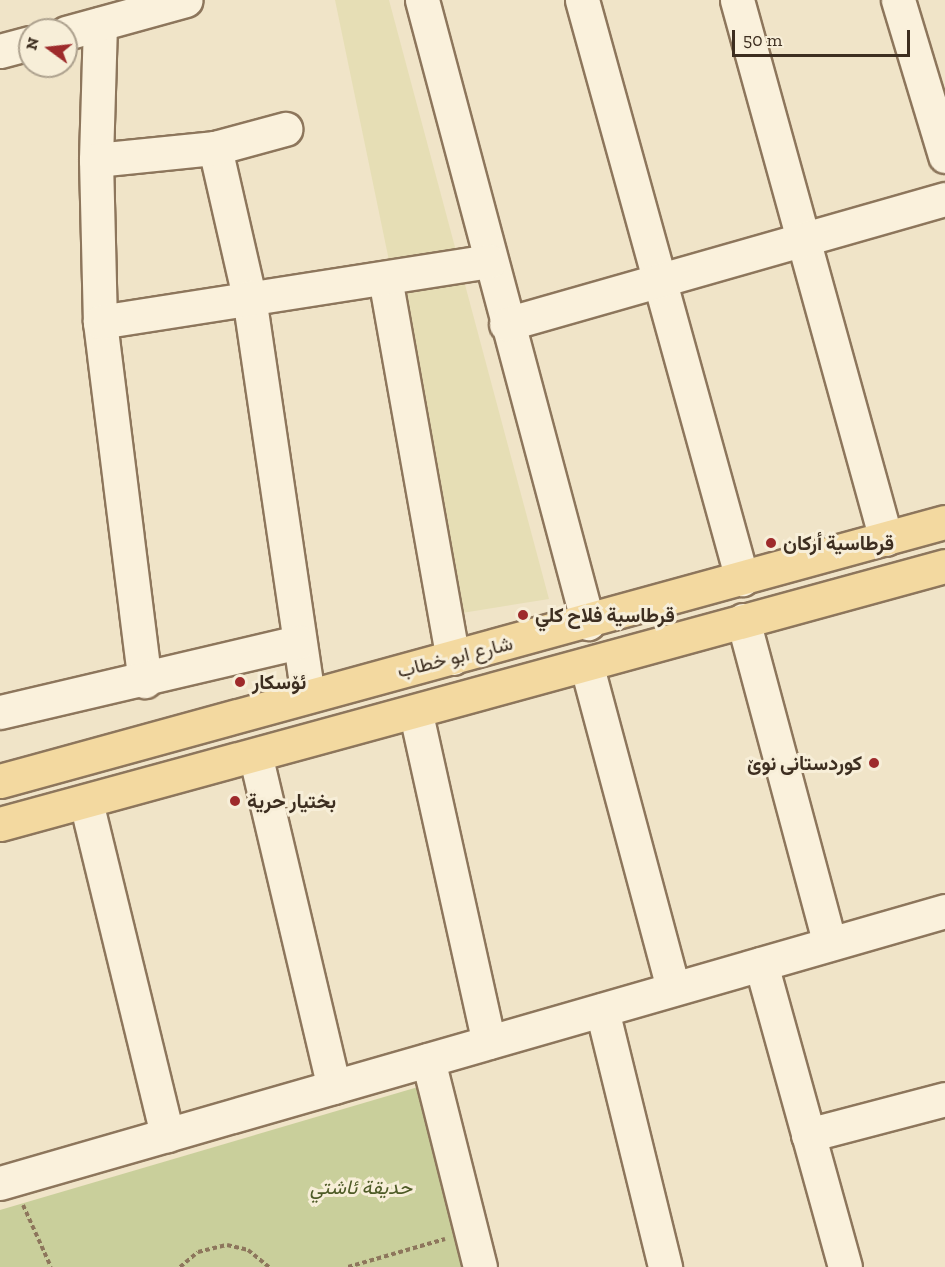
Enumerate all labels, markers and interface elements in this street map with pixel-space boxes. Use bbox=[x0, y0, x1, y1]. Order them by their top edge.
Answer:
north arrow bbox=[18, 18, 78, 78]
scale bar bbox=[735, 18, 914, 56]
text: 50 m bbox=[743, 29, 782, 51]
text: N bbox=[21, 35, 43, 52]
place label: قرطاسية أركان bbox=[783, 531, 894, 555]
marker: قرطاسية أركان bbox=[764, 536, 778, 550]
place label: قرطاسية فلاح كلي bbox=[535, 603, 675, 627]
marker: قرطاسية فلاح كلي bbox=[516, 608, 530, 622]
street label: شارع ابو خطاب bbox=[395, 631, 515, 683]
place label: ئۆسکار bbox=[252, 670, 306, 694]
marker: ئۆسکار bbox=[233, 675, 247, 689]
place label: کوردستانی نوێ bbox=[747, 751, 862, 775]
marker: کوردستانی نوێ bbox=[867, 756, 881, 770]
place label: بختيار حرية bbox=[247, 789, 336, 813]
marker: بختيار حرية bbox=[228, 794, 242, 808]
park label: حديقة ئاشتي bbox=[310, 1175, 412, 1199]

